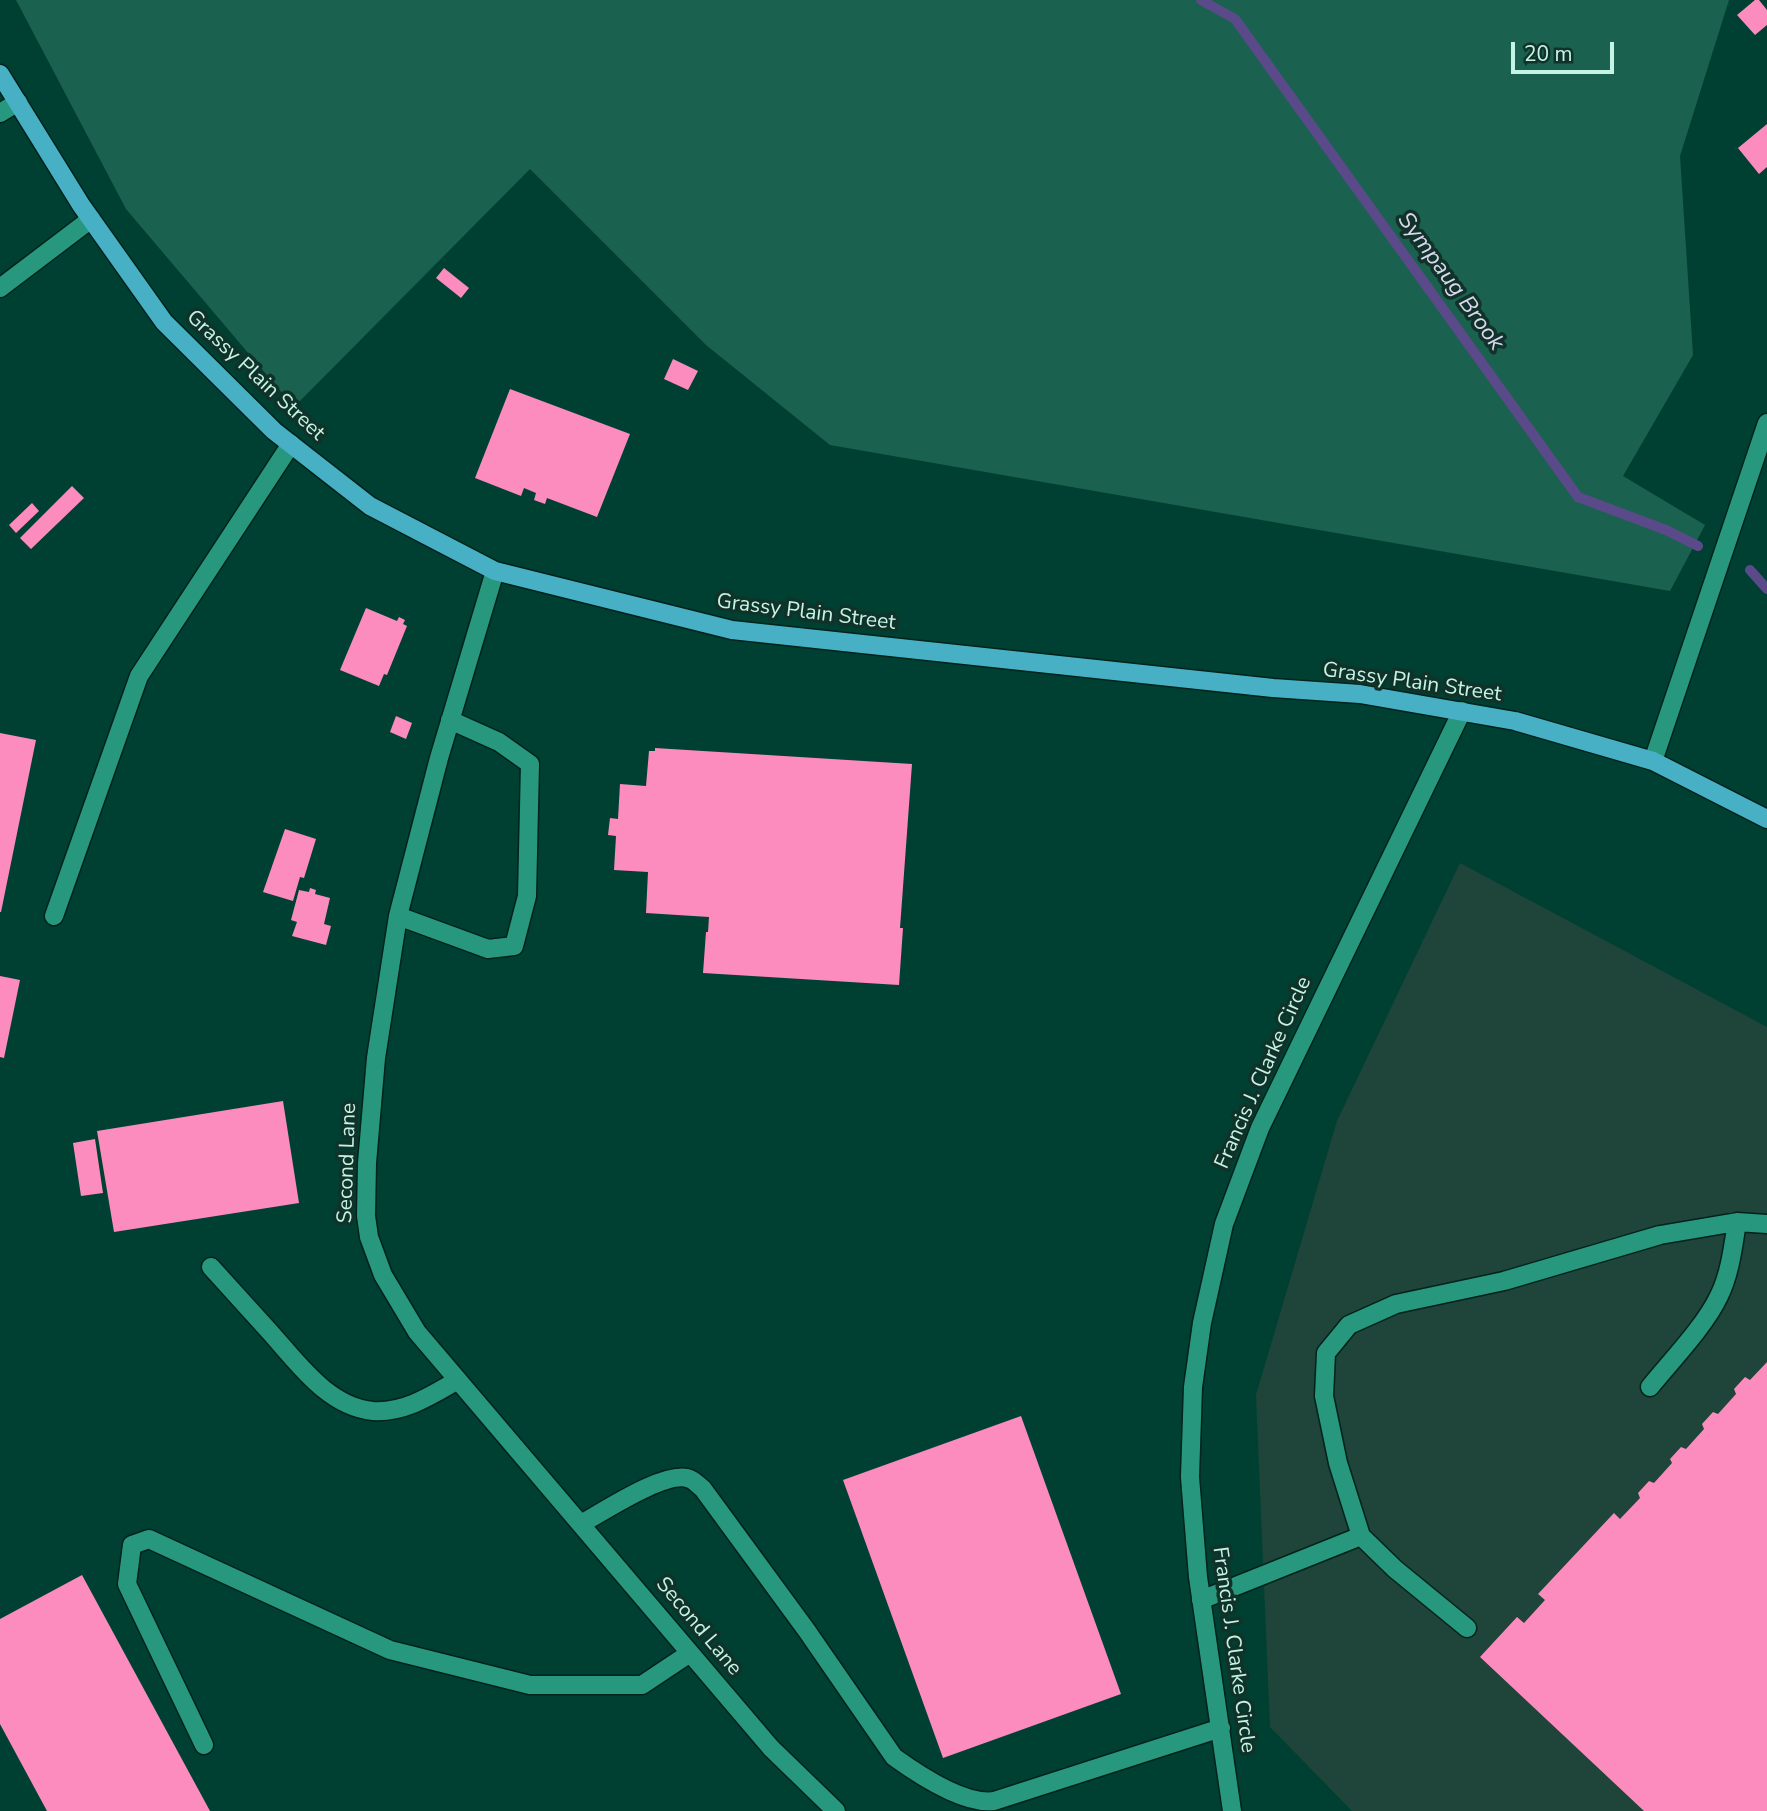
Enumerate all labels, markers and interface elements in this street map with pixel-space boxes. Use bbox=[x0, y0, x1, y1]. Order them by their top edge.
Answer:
scale bar bbox=[1515, 28, 1618, 72]
text: 20 m bbox=[1524, 40, 1573, 68]
water label: Sympaug Brook bbox=[1391, 208, 1509, 356]
street label: Grassy Plain Street bbox=[181, 305, 329, 447]
street label: Grassy Plain Street bbox=[715, 590, 897, 636]
street label: Grassy Plain Street bbox=[1321, 658, 1503, 708]
street label: Francis J. Clarke Circle bbox=[1210, 973, 1318, 1173]
street label: Second Lane bbox=[333, 1102, 363, 1224]
street label: Francis J. Clarke Circle bbox=[1206, 1545, 1260, 1755]
street label: Second Lane bbox=[650, 1573, 746, 1681]

